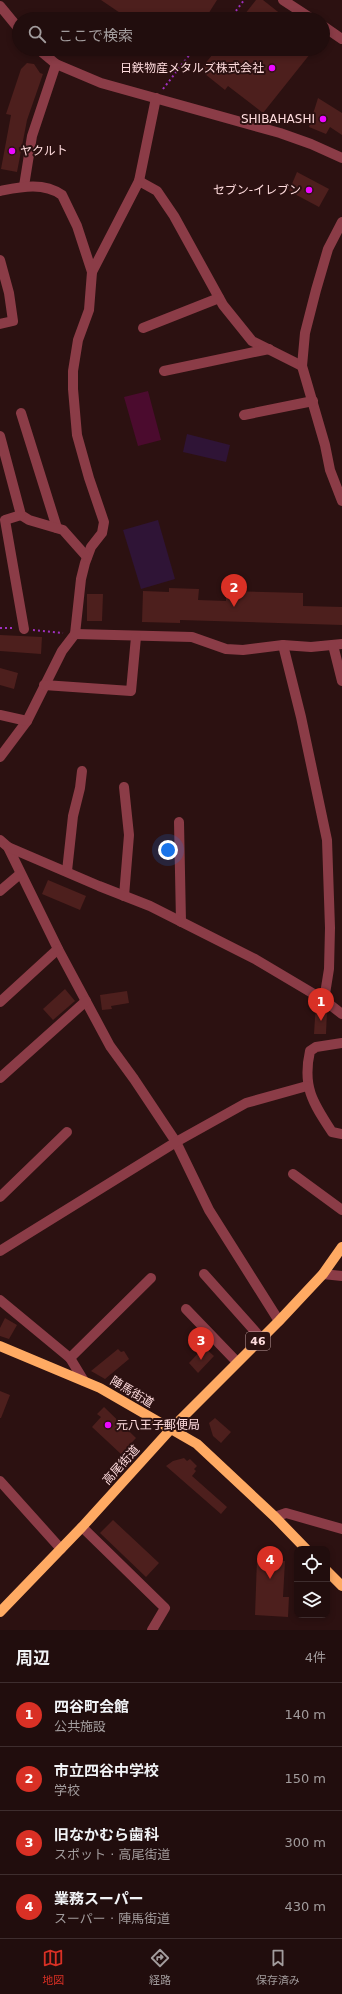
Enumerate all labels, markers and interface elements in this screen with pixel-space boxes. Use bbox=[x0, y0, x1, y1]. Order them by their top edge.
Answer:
search box bbox=[12, 12, 330, 56]
icon: search bbox=[26, 23, 48, 45]
text: ここで検索 bbox=[58, 27, 133, 45]
place label: 日鉄物産メタルズ株式会社 bbox=[120, 61, 264, 75]
marker: 日鉄物産メタルズ株式会社 bbox=[267, 63, 277, 73]
place label: SHIBAHASHI bbox=[241, 112, 315, 126]
marker: SHIBAHASHI bbox=[318, 114, 328, 124]
place label: ヤクルト bbox=[20, 144, 68, 158]
marker: ヤクルト bbox=[7, 146, 17, 156]
place label: セブン-イレブン bbox=[213, 183, 301, 197]
marker: セブン-イレブン bbox=[304, 185, 314, 195]
pin: 2 bbox=[221, 574, 247, 607]
your location bbox=[158, 840, 178, 860]
pin: 1 bbox=[308, 988, 334, 1021]
pin: 3 bbox=[188, 1327, 214, 1360]
road number: 46 bbox=[246, 1332, 270, 1350]
street label: 陣馬街道 bbox=[108, 1374, 156, 1410]
place label: 元八王子郵便局 bbox=[116, 1418, 200, 1432]
marker: 元八王子郵便局 bbox=[103, 1420, 113, 1430]
street label: 高尾街道 bbox=[100, 1442, 142, 1488]
pin: 4 bbox=[257, 1546, 283, 1579]
map controls bbox=[294, 1546, 330, 1618]
button: locate bbox=[294, 1546, 330, 1582]
button: layers bbox=[294, 1582, 330, 1618]
text: 周辺 bbox=[16, 1648, 50, 1668]
text: 4件 bbox=[305, 1650, 326, 1665]
text: 四谷町会館 bbox=[54, 1698, 129, 1716]
text: 1 bbox=[24, 1707, 34, 1722]
text: 140 m bbox=[284, 1707, 326, 1722]
text: 公共施設 bbox=[54, 1719, 106, 1734]
text: 市立四谷中学校 bbox=[54, 1762, 159, 1780]
text: 2 bbox=[24, 1771, 34, 1786]
text: 150 m bbox=[284, 1771, 326, 1786]
text: 学校 bbox=[54, 1783, 80, 1798]
text: 旧なかむら歯科 bbox=[54, 1826, 159, 1844]
text: 3 bbox=[24, 1835, 34, 1850]
text: 300 m bbox=[284, 1835, 326, 1850]
text: スポット · 高尾街道 bbox=[54, 1847, 170, 1862]
text: 業務スーパー bbox=[54, 1890, 144, 1908]
text: 4 bbox=[24, 1899, 34, 1914]
text: 430 m bbox=[284, 1899, 326, 1914]
text: スーパー · 陣馬街道 bbox=[54, 1911, 170, 1926]
tab: 地図 bbox=[42, 1947, 64, 1987]
tab: 経路 bbox=[149, 1947, 171, 1987]
tab: 保存済み bbox=[256, 1947, 300, 1987]

